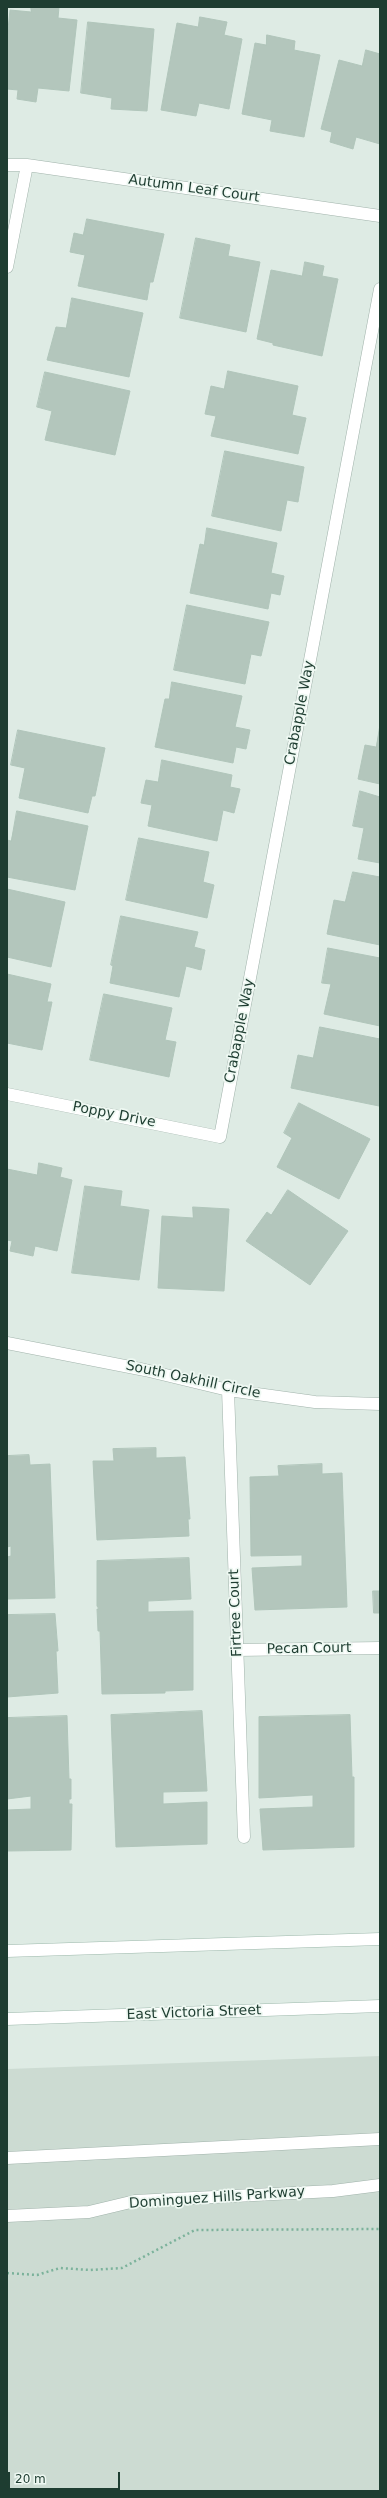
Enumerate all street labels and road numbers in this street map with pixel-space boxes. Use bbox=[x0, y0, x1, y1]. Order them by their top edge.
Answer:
street label: Autumn Leaf Court bbox=[127, 171, 261, 207]
street label: Crabapple Way bbox=[282, 659, 318, 767]
street label: Crabapple Way bbox=[222, 977, 258, 1085]
street label: Poppy Drive bbox=[71, 1099, 157, 1131]
street label: South Oakhill Circle bbox=[124, 1358, 262, 1402]
street label: Firtree Court bbox=[226, 1569, 246, 1657]
street label: Pecan Court bbox=[267, 1640, 351, 1658]
street label: East Victoria Street bbox=[126, 2002, 262, 2024]
street label: Dominguez Hills Parkway bbox=[128, 2183, 306, 2213]

